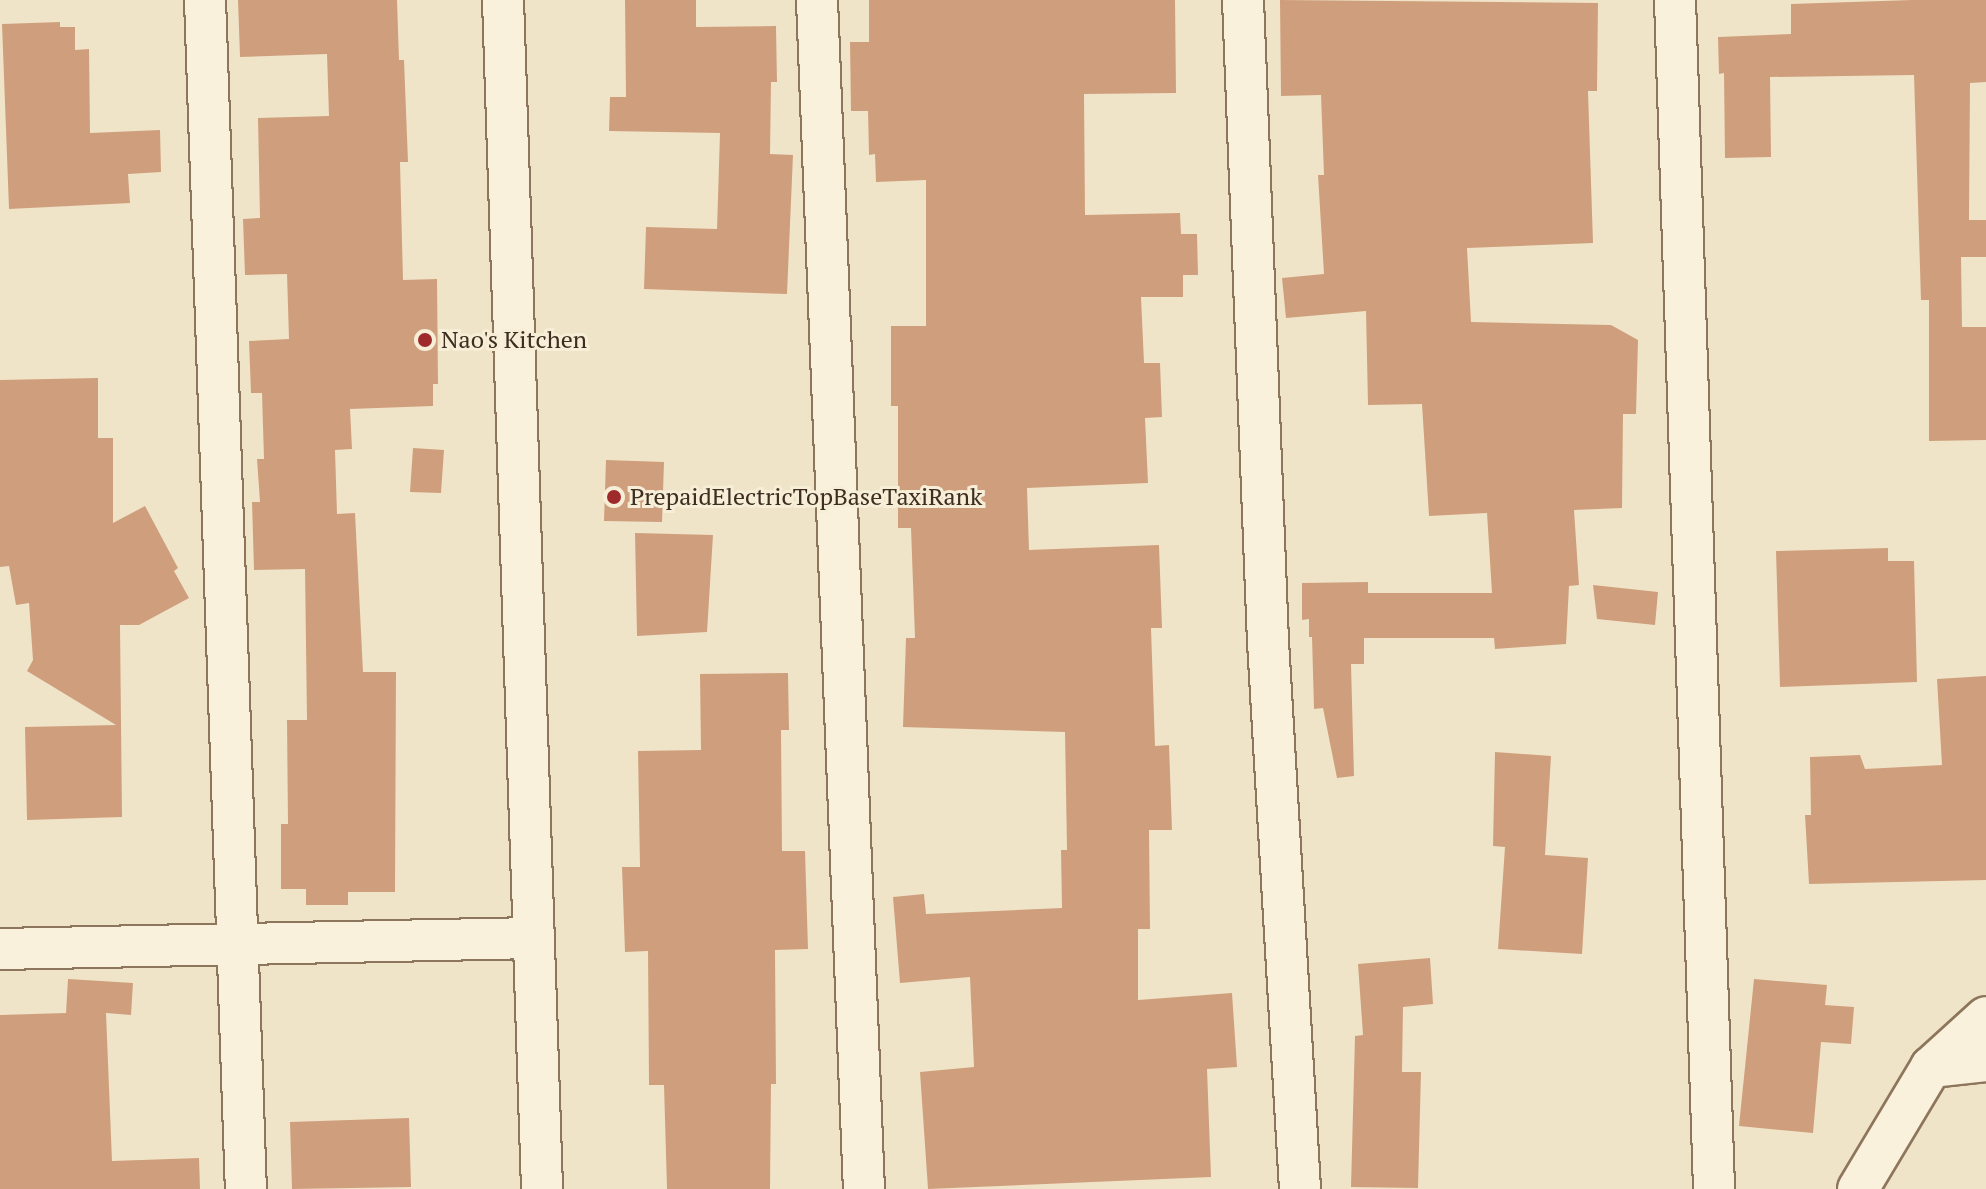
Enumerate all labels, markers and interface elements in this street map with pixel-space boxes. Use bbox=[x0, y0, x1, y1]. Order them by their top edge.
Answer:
place label: Nao's Kitchen bbox=[441, 326, 587, 354]
marker: Nao's Kitchen bbox=[416, 331, 434, 349]
place label: PrepaidElectricTopBaseTaxiRank bbox=[630, 483, 982, 511]
marker: PrepaidElectricTopBaseTaxiRank bbox=[605, 488, 623, 506]

